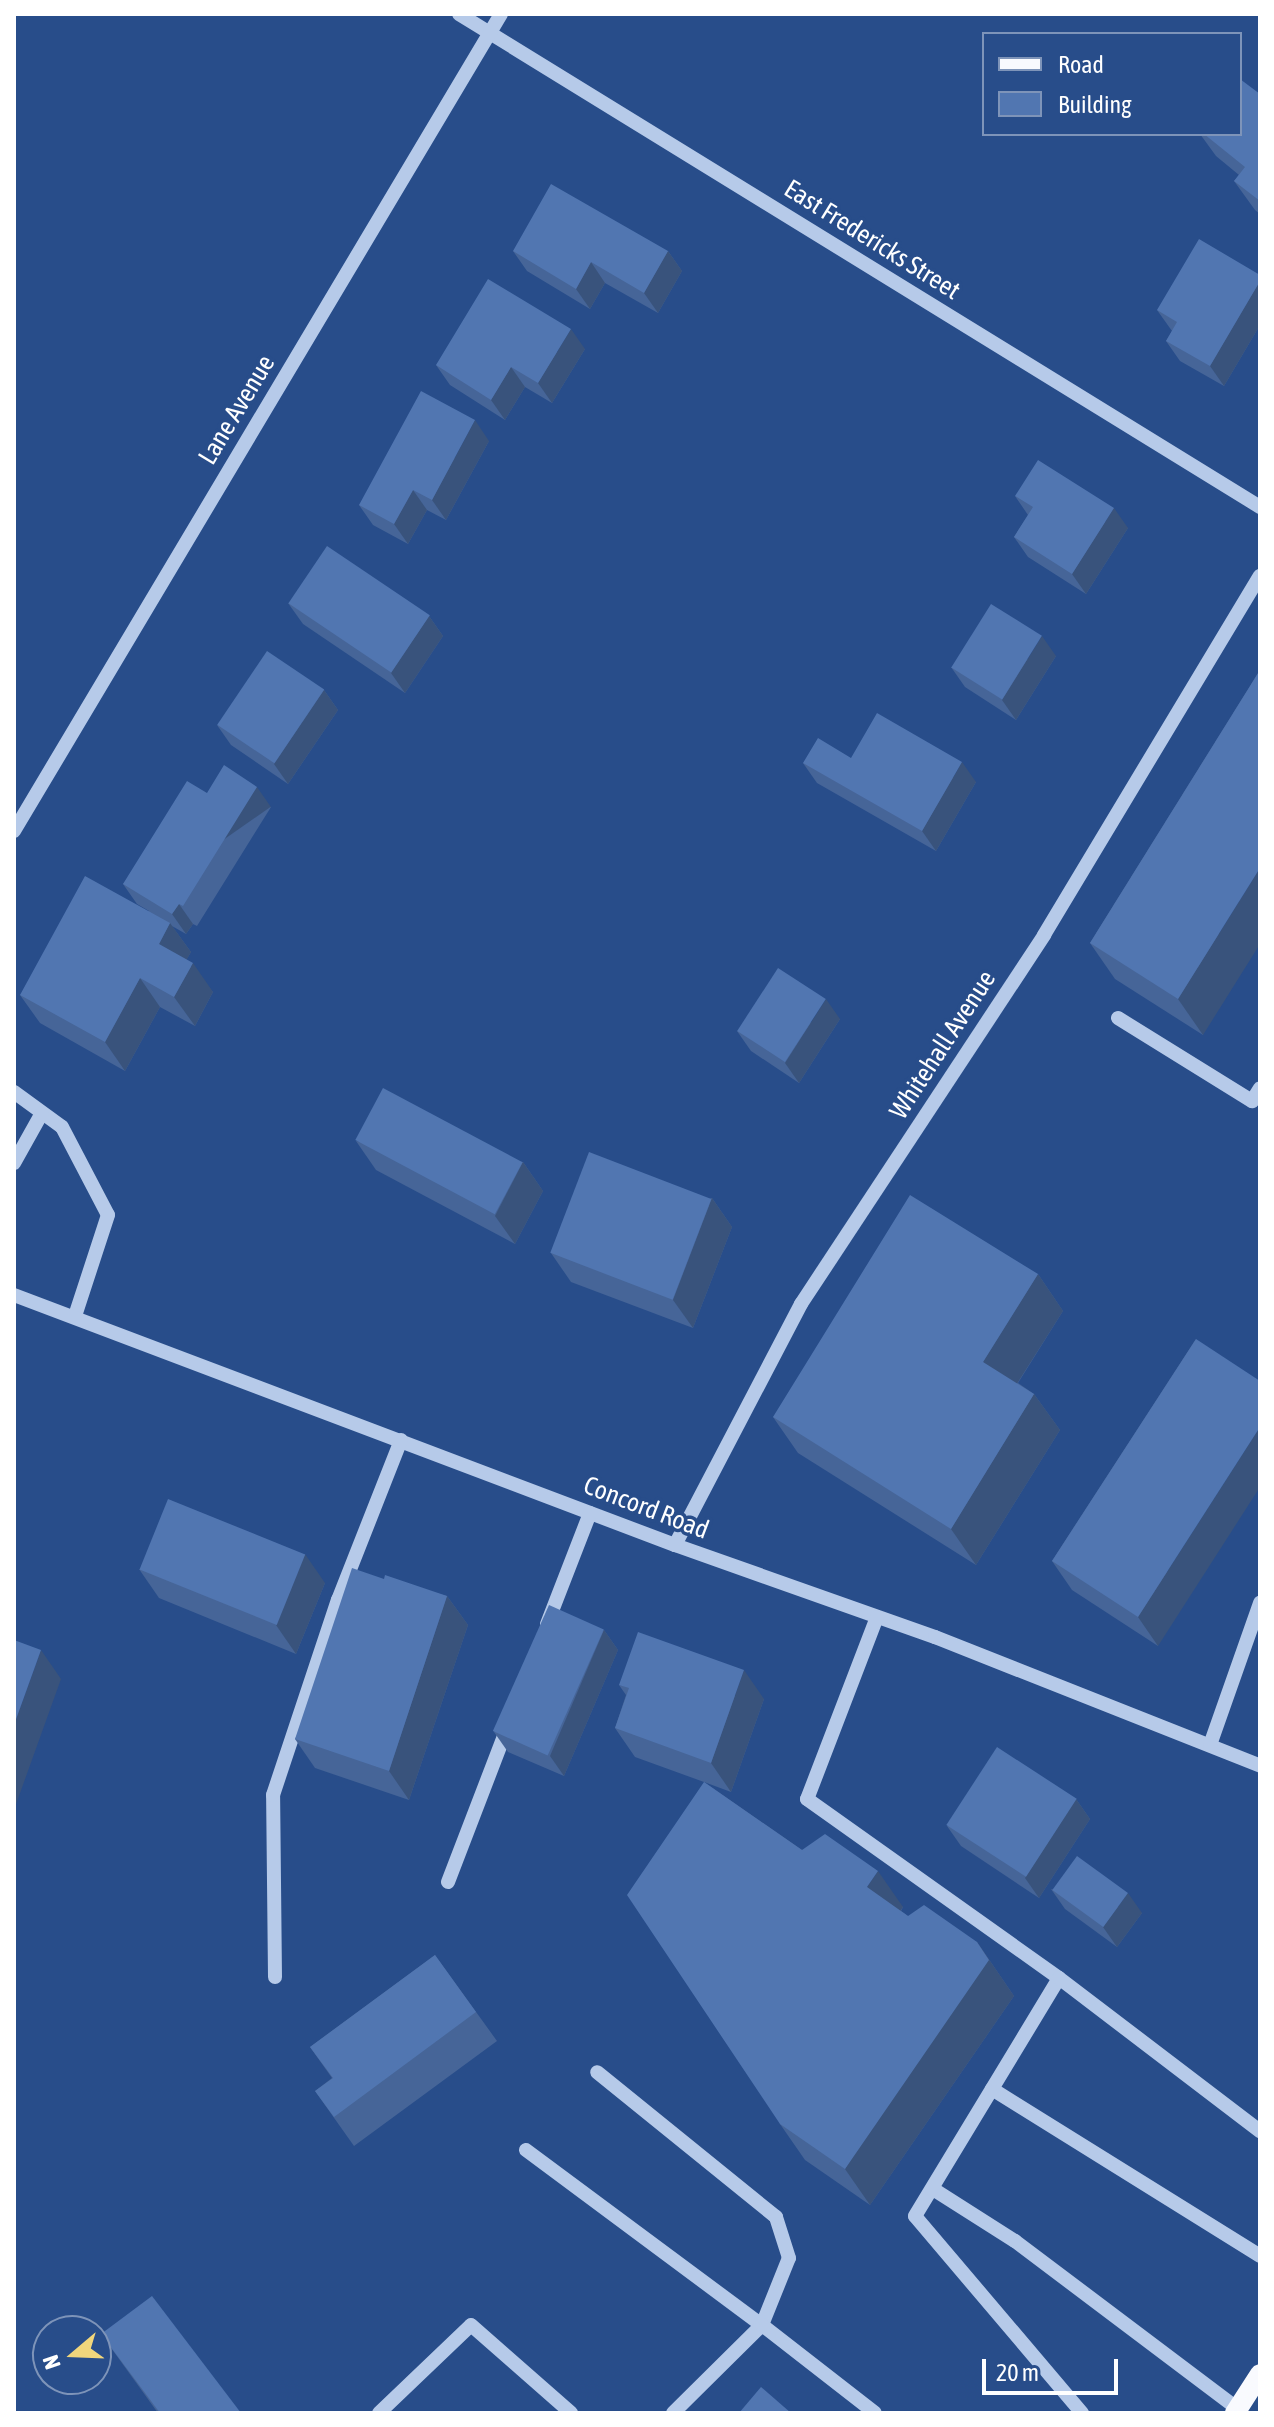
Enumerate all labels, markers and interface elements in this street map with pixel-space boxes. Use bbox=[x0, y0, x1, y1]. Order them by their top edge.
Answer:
legend bbox=[982, 32, 1242, 136]
text: Road bbox=[1058, 51, 1104, 78]
text: Building bbox=[1058, 91, 1131, 118]
street label: East Fredericks Street bbox=[778, 173, 966, 307]
street label: Lane Avenue bbox=[192, 350, 282, 470]
street label: Whitehall Avenue bbox=[883, 965, 1003, 1125]
street label: Concord Road bbox=[579, 1470, 713, 1546]
north arrow bbox=[32, 2315, 112, 2395]
scale bar bbox=[986, 2343, 1122, 2393]
text: N bbox=[37, 2352, 66, 2373]
text: 20 m bbox=[996, 2359, 1039, 2386]

